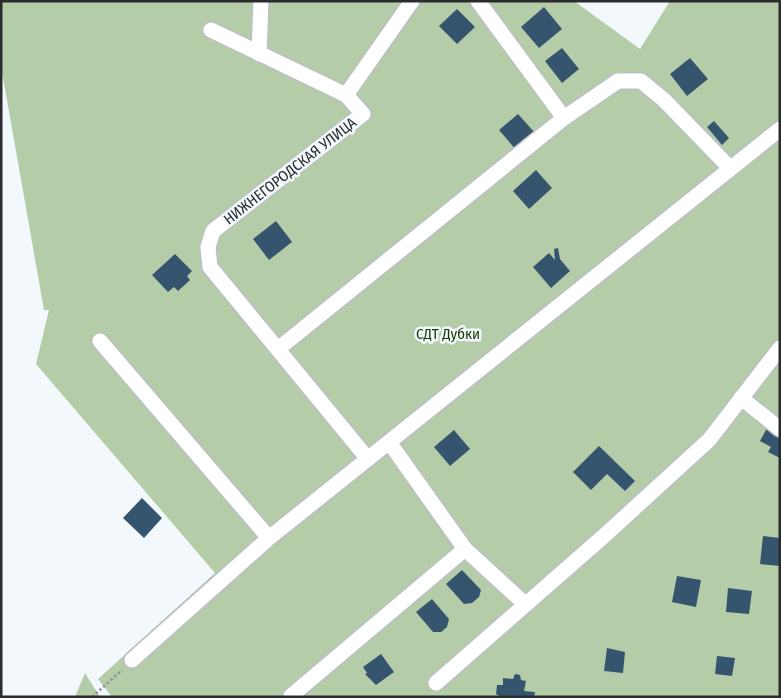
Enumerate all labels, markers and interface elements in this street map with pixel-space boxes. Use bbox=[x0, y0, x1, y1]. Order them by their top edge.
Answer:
street label: НИЖНЕГОРОДСКАЯ УЛИЦА bbox=[220, 114, 360, 228]
park label: СДТ Дубки bbox=[416, 325, 480, 343]

